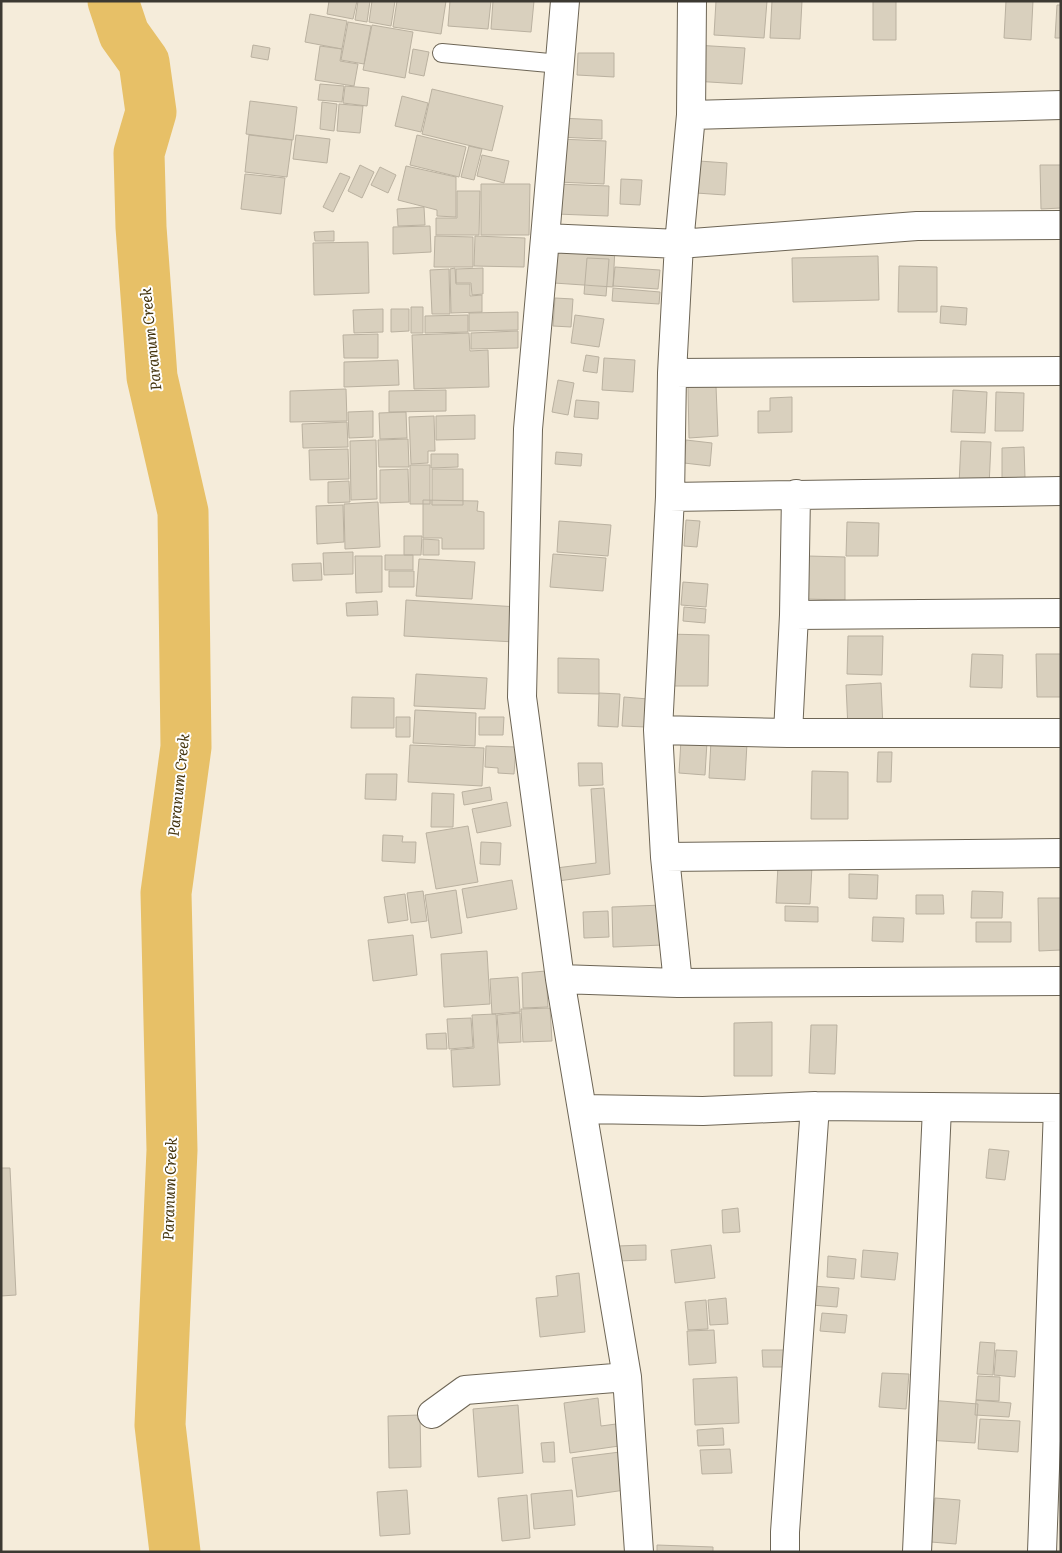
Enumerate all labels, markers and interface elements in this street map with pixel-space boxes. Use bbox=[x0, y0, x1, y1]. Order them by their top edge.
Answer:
water label: Paranum Creek bbox=[133, 286, 166, 392]
water label: Paranum Creek bbox=[161, 731, 194, 837]
water label: Paranum Creek bbox=[155, 1136, 182, 1241]

